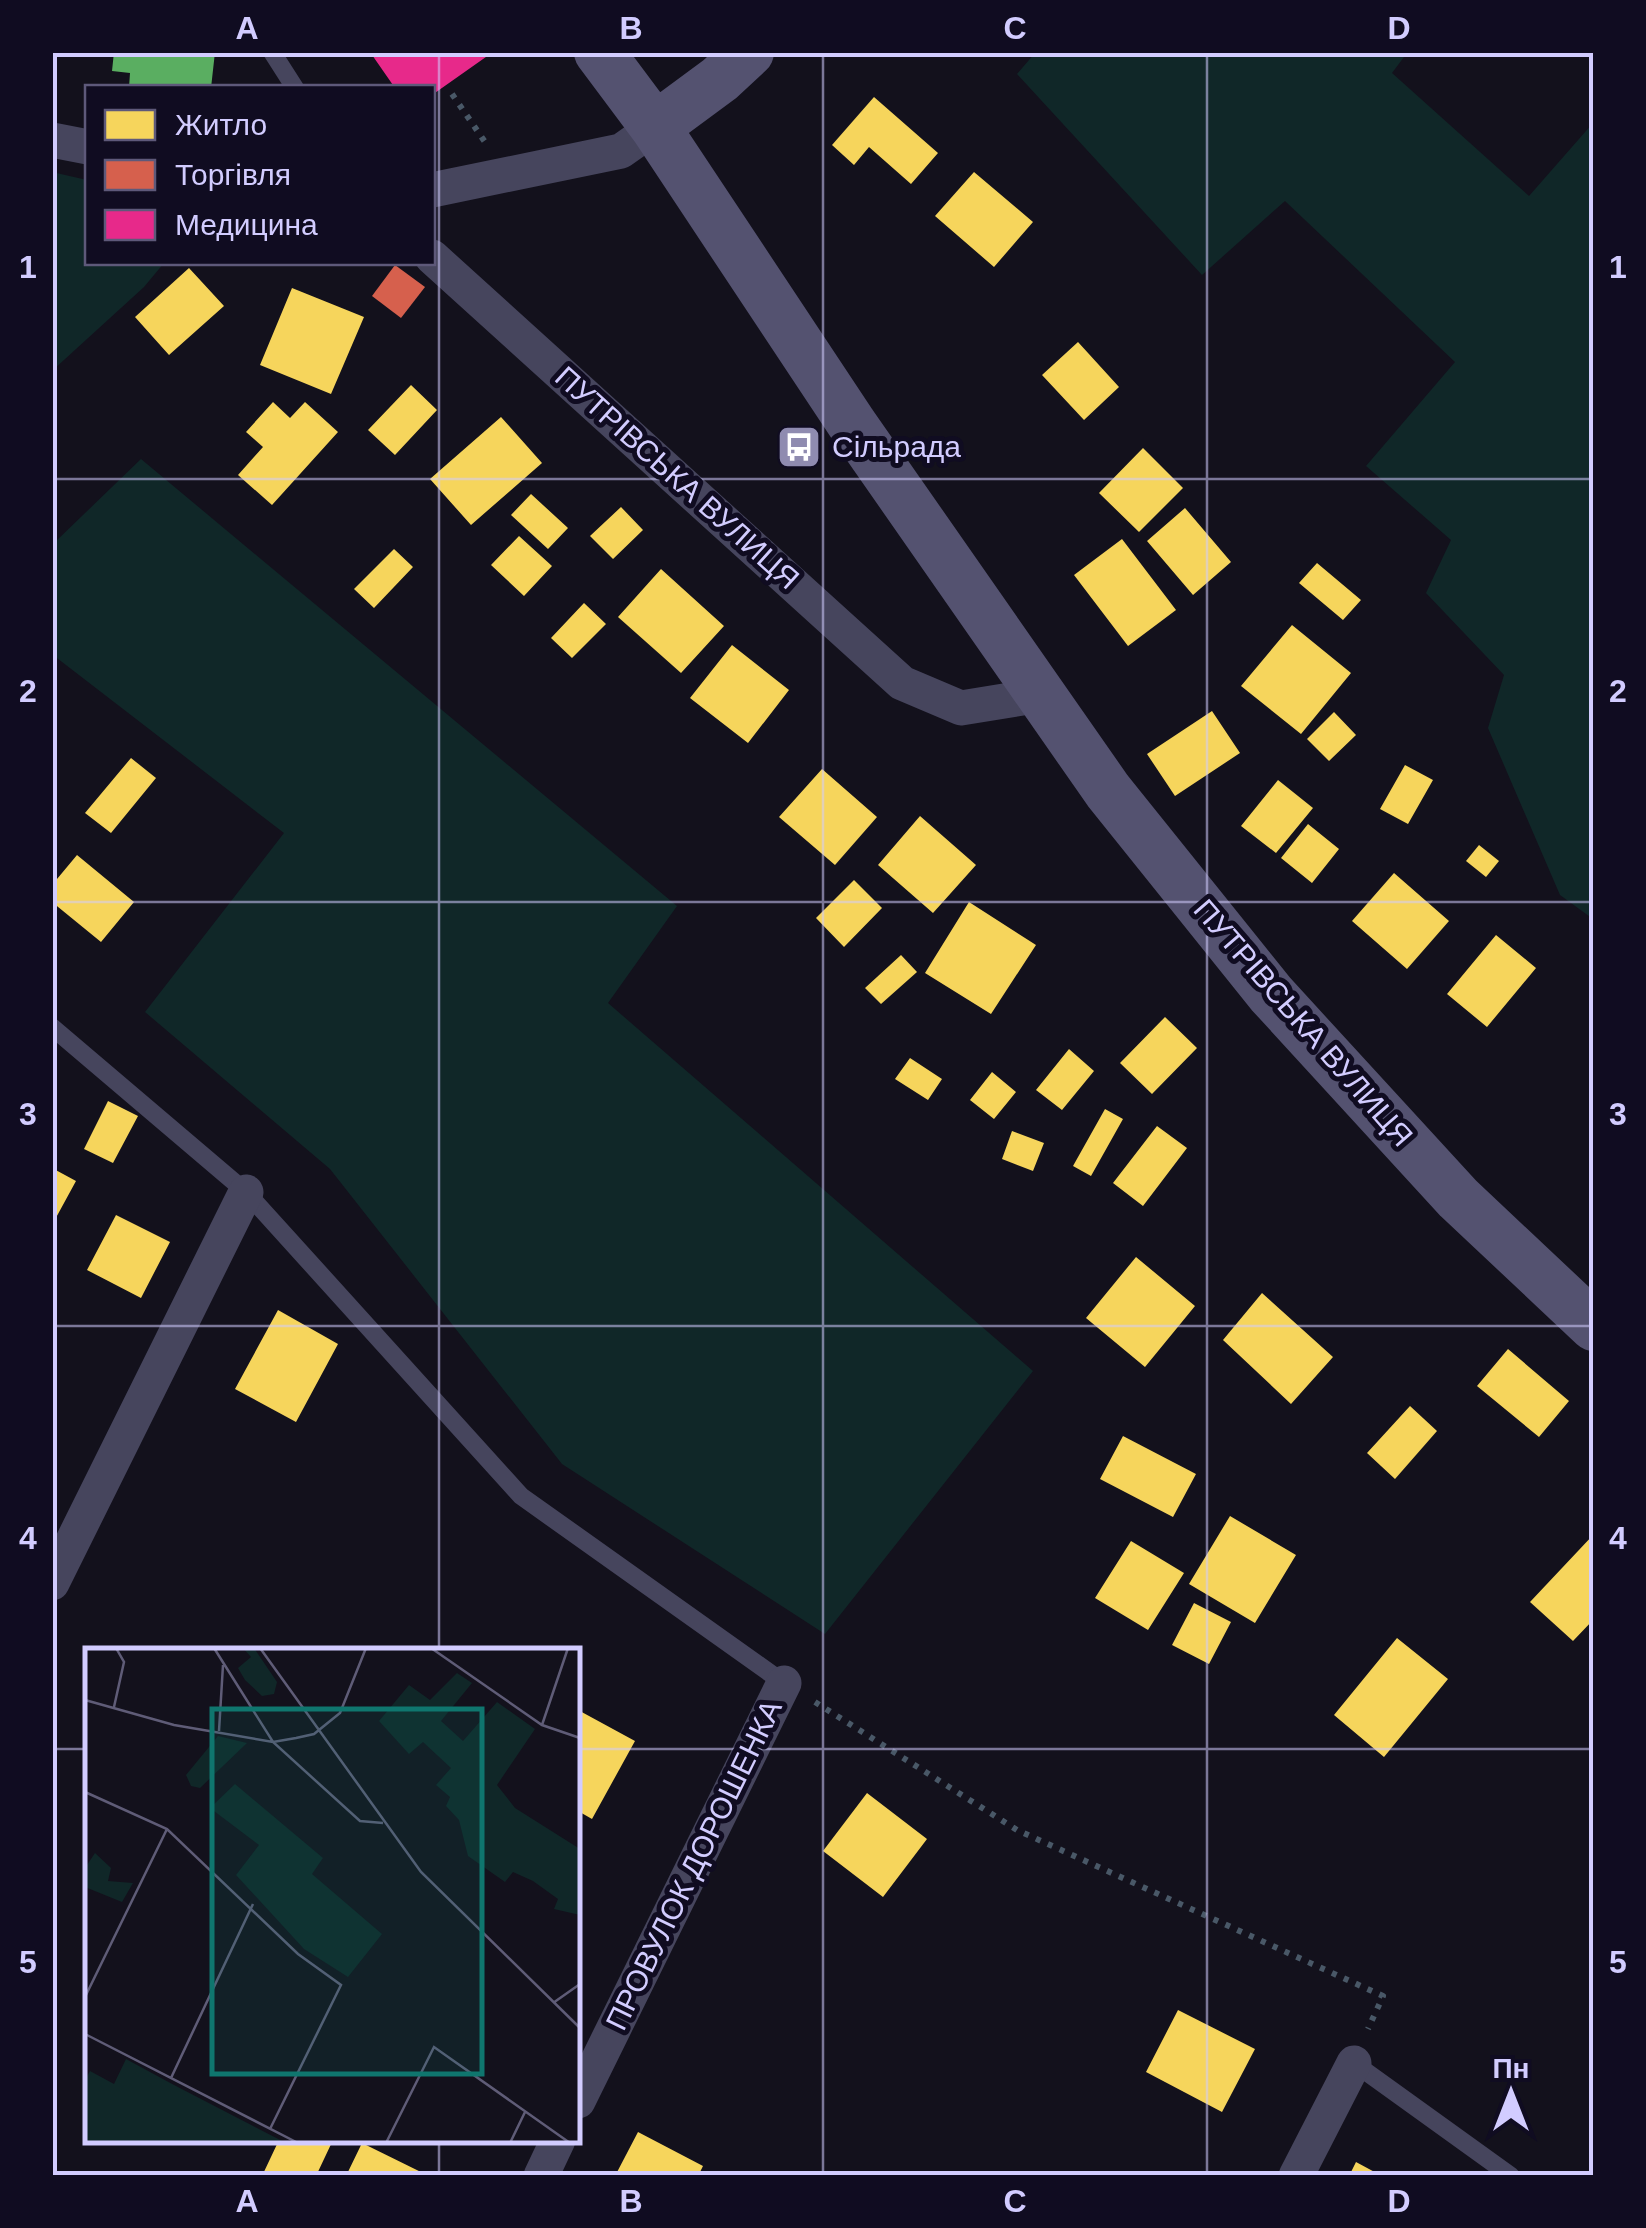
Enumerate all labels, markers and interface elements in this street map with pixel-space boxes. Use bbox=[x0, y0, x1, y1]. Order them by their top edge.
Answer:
text: A bbox=[235, 10, 259, 46]
text: B bbox=[619, 10, 643, 46]
text: C bbox=[1003, 10, 1027, 46]
text: D bbox=[1387, 10, 1411, 46]
legend bbox=[85, 85, 435, 265]
text: Житло bbox=[175, 108, 267, 141]
text: Торгівля bbox=[175, 158, 291, 191]
text: Медицина bbox=[175, 208, 318, 241]
text: 1 bbox=[19, 249, 37, 285]
text: 1 bbox=[1609, 249, 1627, 285]
street label: ПУТРІВСЬКА ВУЛИЦЯ bbox=[549, 360, 806, 596]
bus stop icon: Сільрада bbox=[776, 424, 822, 470]
place label: Сільрада bbox=[832, 430, 961, 463]
text: 2 bbox=[19, 673, 37, 709]
text: 2 bbox=[1609, 673, 1627, 709]
street label: ПУТРІВСЬКА ВУЛИЦЯ bbox=[1187, 893, 1419, 1153]
text: 3 bbox=[19, 1096, 37, 1132]
text: 3 bbox=[1609, 1096, 1627, 1132]
text: 4 bbox=[19, 1520, 37, 1556]
text: 4 bbox=[1609, 1520, 1627, 1556]
inset map bbox=[85, 1648, 580, 2143]
street label: ПРОВУЛОК ДОРОШЕНКА bbox=[599, 1694, 788, 2035]
text: 5 bbox=[19, 1944, 37, 1980]
text: 5 bbox=[1609, 1944, 1627, 1980]
north arrow bbox=[1461, 2043, 1561, 2143]
text: Пн bbox=[1492, 2053, 1530, 2084]
text: A bbox=[235, 2183, 259, 2219]
text: B bbox=[619, 2183, 643, 2219]
text: C bbox=[1003, 2183, 1027, 2219]
text: D bbox=[1387, 2183, 1411, 2219]

